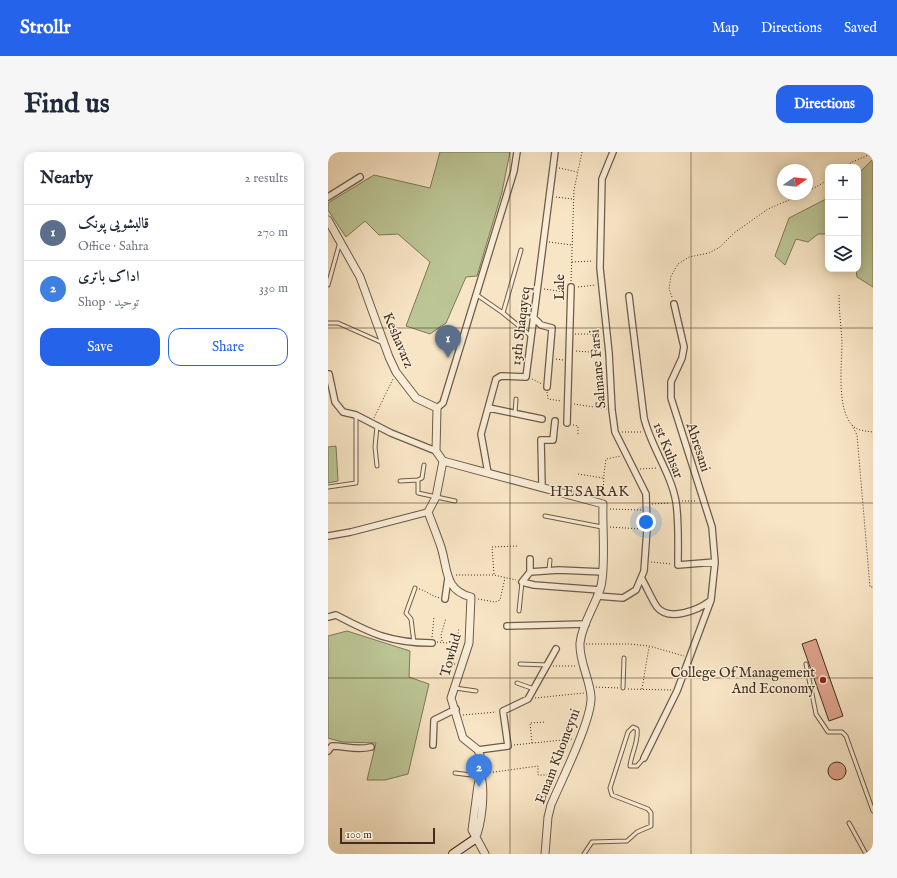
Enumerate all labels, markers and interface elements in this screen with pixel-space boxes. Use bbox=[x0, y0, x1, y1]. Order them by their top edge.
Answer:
text: Strollr bbox=[20, 16, 71, 40]
text: Map bbox=[712, 19, 739, 37]
text: Directions bbox=[761, 19, 822, 37]
text: Saved bbox=[844, 19, 877, 37]
button: Directions bbox=[776, 85, 873, 123]
text: Find us bbox=[24, 87, 110, 122]
north arrow bbox=[777, 164, 813, 200]
map controls bbox=[825, 164, 861, 272]
button: + bbox=[825, 164, 861, 200]
text: Nearby bbox=[40, 168, 93, 189]
text: 2 results bbox=[244, 170, 288, 187]
button: − bbox=[825, 200, 861, 236]
text: قالبشویی پونک bbox=[78, 214, 149, 233]
text: 1 bbox=[51, 224, 55, 241]
text: 270 m bbox=[257, 224, 288, 241]
button: layers bbox=[825, 236, 861, 272]
text: Office · Sahra bbox=[78, 238, 149, 255]
text: اداک باتری bbox=[78, 267, 140, 286]
street label: Lale bbox=[551, 273, 569, 300]
text: 2 bbox=[50, 280, 56, 297]
text: 330 m bbox=[259, 280, 288, 297]
street label: 13th Shaqayeq bbox=[507, 285, 535, 367]
text: Shop · توحید bbox=[78, 294, 139, 311]
street label: Keshavarz bbox=[378, 310, 418, 371]
pin: 1 bbox=[435, 325, 461, 358]
button: Save bbox=[40, 328, 160, 366]
button: Share bbox=[168, 328, 288, 366]
street label: Salmane Farsi bbox=[586, 328, 610, 409]
street label: Abresani bbox=[681, 419, 715, 474]
street label: 1st Kuhsar bbox=[649, 420, 687, 481]
district label: HESARAK bbox=[550, 482, 630, 501]
your location bbox=[636, 512, 656, 532]
street label: Towhid bbox=[436, 631, 466, 679]
place label: College Of Management And Economy bbox=[671, 664, 815, 698]
marker: College Of Management And Economy bbox=[818, 675, 828, 685]
street label: Emam Khomeyni bbox=[531, 706, 584, 807]
pin: 2 bbox=[466, 754, 492, 787]
scale bar bbox=[340, 826, 435, 845]
text: 100 m bbox=[346, 828, 372, 842]

